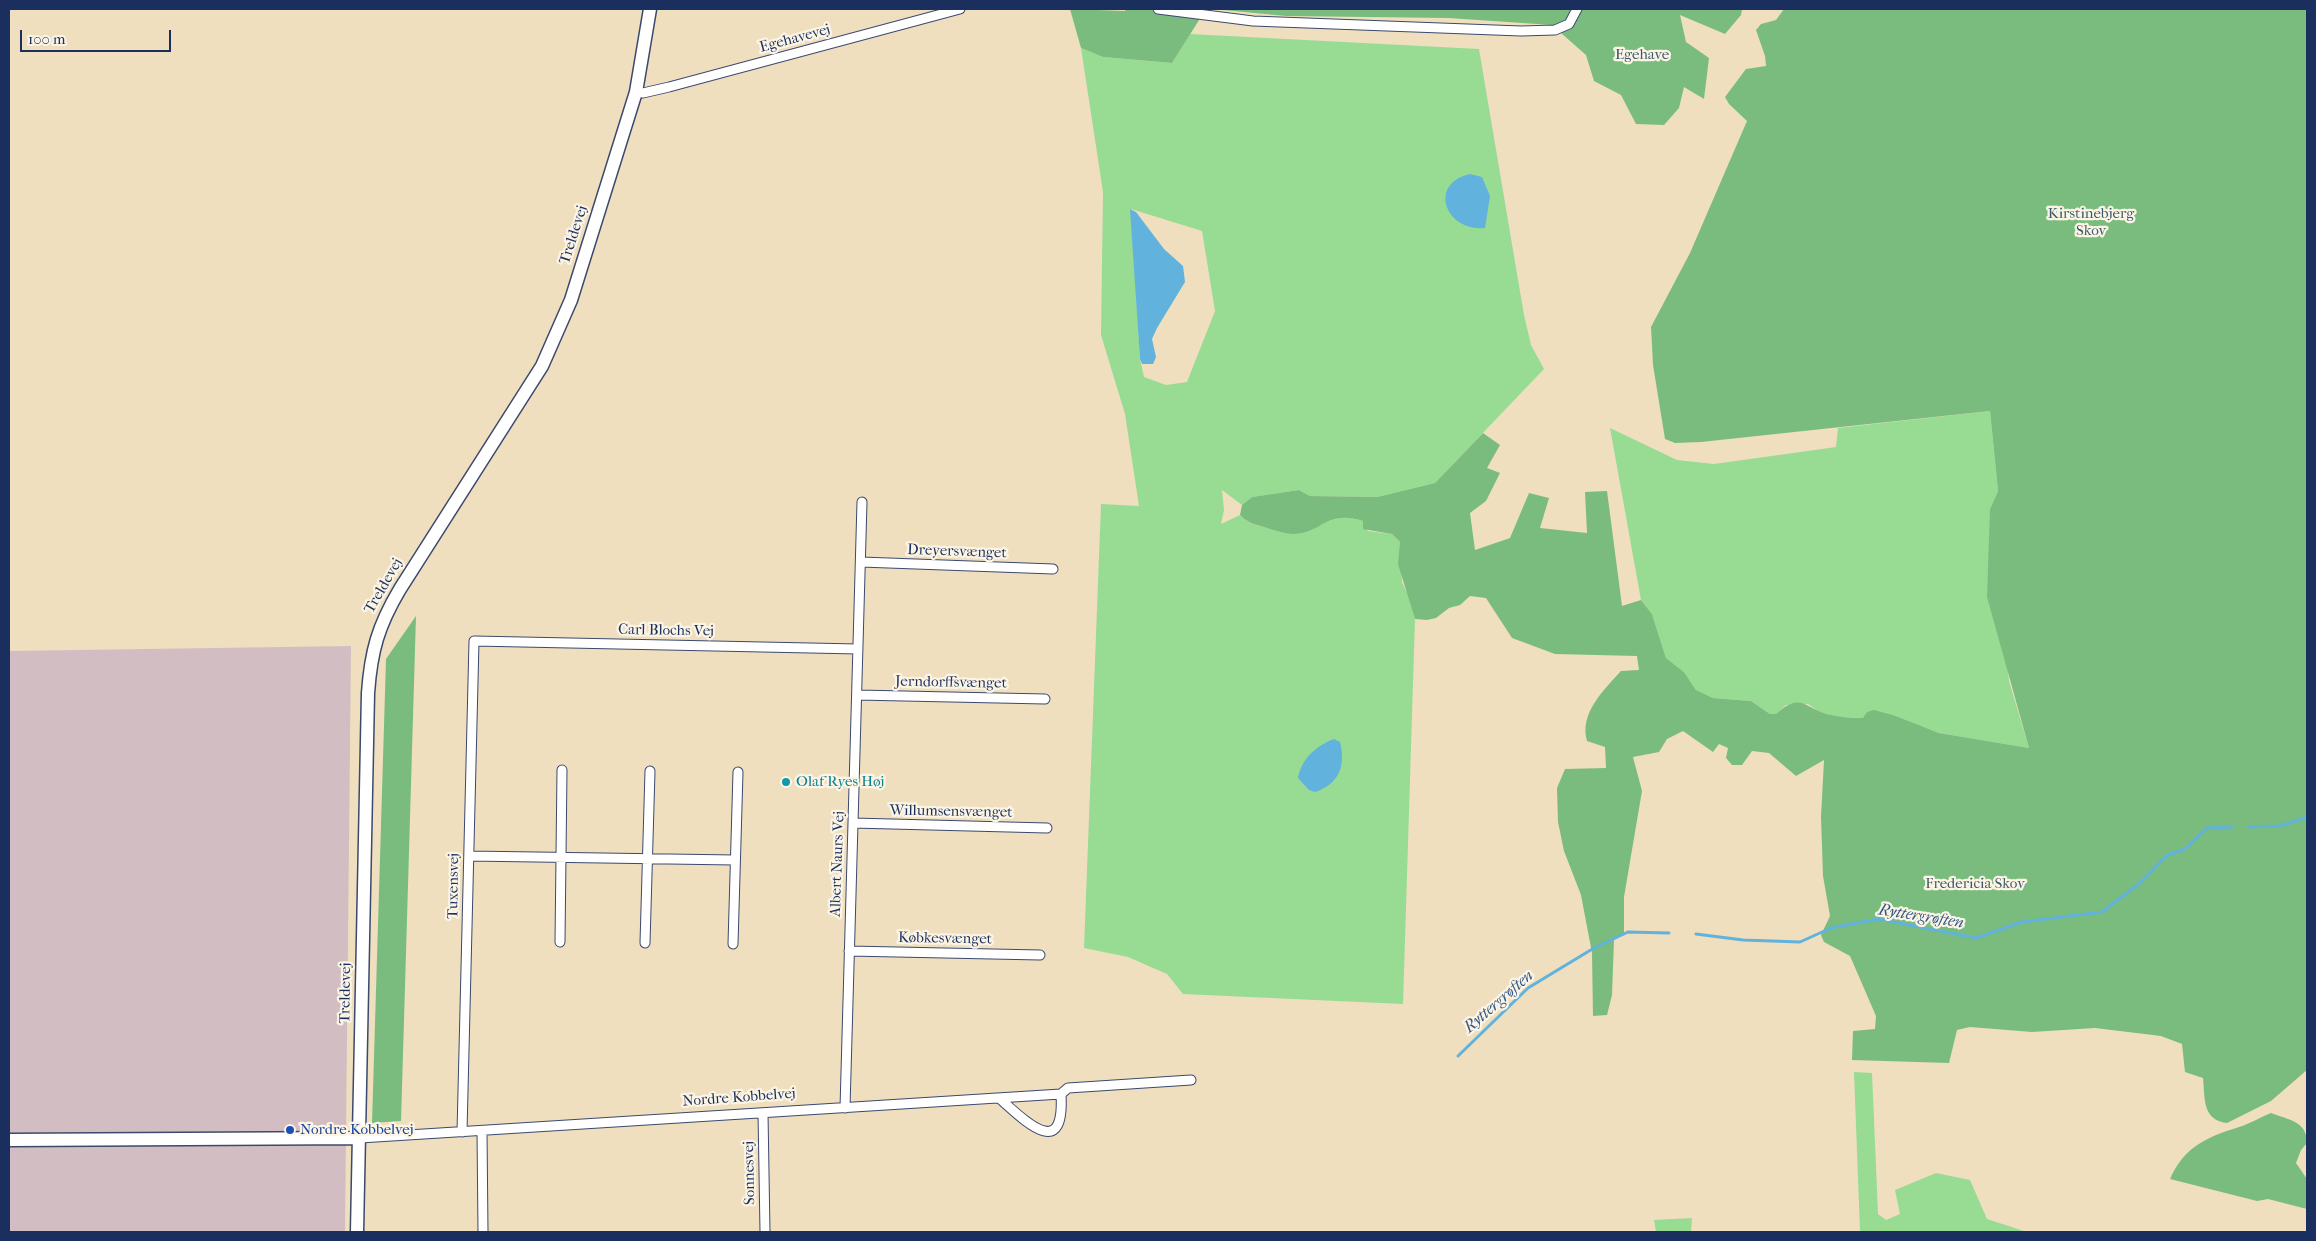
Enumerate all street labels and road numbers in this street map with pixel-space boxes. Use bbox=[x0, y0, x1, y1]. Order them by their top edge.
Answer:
street label: Egehavevej bbox=[758, 21, 832, 57]
street label: Treldevej bbox=[556, 203, 592, 267]
street label: Dreyersvænget bbox=[907, 541, 1007, 563]
street label: Treldevej bbox=[361, 555, 407, 617]
street label: Carl Blochs Vej bbox=[618, 621, 714, 641]
street label: Jerndorffsvænget bbox=[895, 673, 1007, 693]
street label: Willumsensvænget bbox=[889, 802, 1013, 822]
street label: Albert Naurs Vej bbox=[827, 811, 849, 917]
street label: Tuxensvej bbox=[444, 853, 464, 919]
street label: Købkesvænget bbox=[898, 929, 992, 949]
street label: Treldevej bbox=[336, 963, 356, 1023]
street label: Nordre Kobbelvej bbox=[682, 1085, 796, 1111]
street label: Sonnesvej bbox=[740, 1141, 760, 1205]

